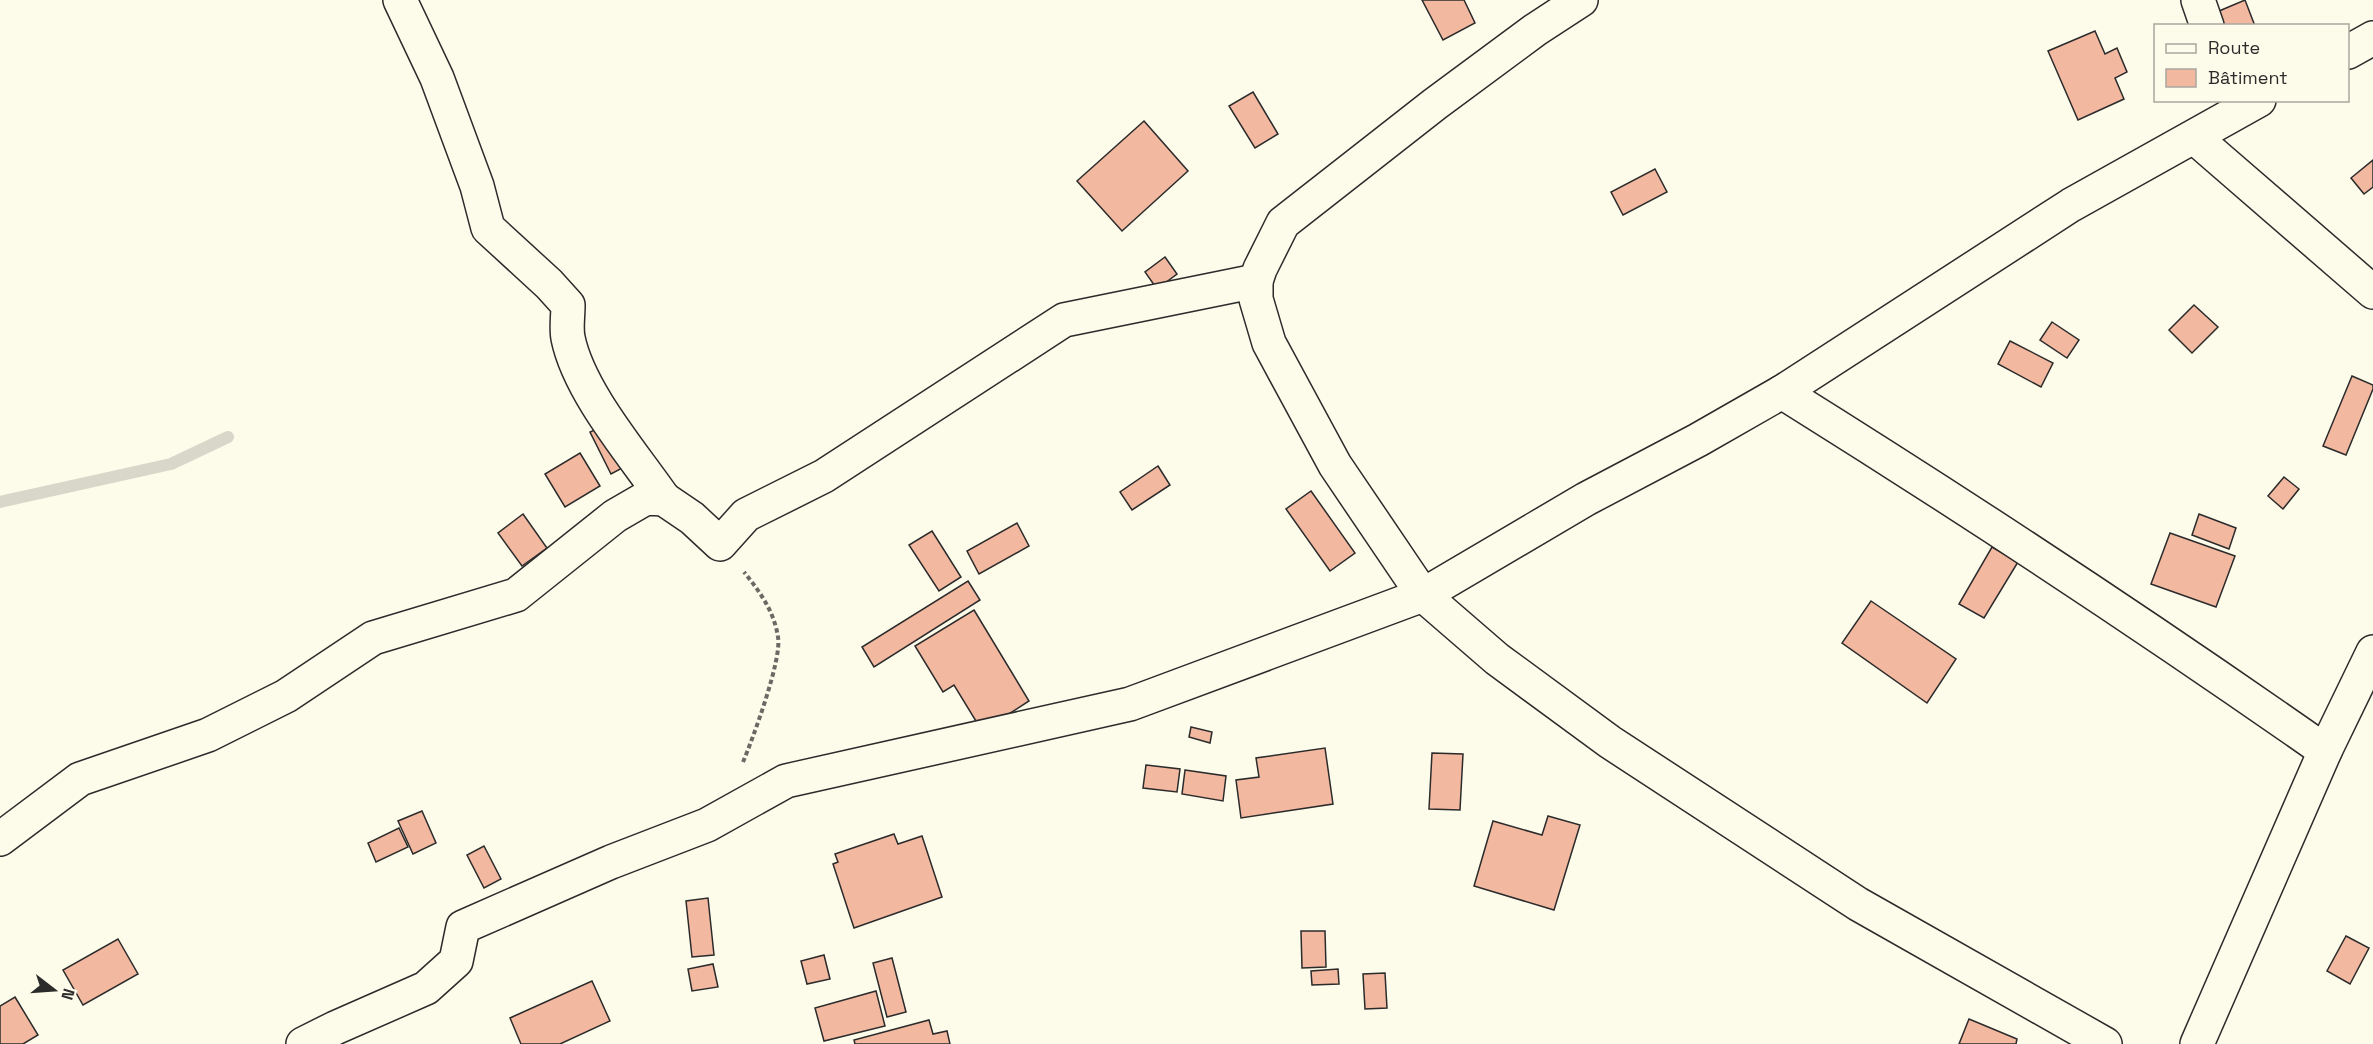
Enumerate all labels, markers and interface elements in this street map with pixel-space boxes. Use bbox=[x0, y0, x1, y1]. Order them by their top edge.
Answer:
legend bbox=[2154, 24, 2349, 102]
text: Route bbox=[2208, 36, 2260, 59]
text: Bâtiment bbox=[2208, 66, 2288, 89]
north arrow bbox=[24, 960, 84, 1020]
text: N bbox=[56, 986, 79, 1002]

